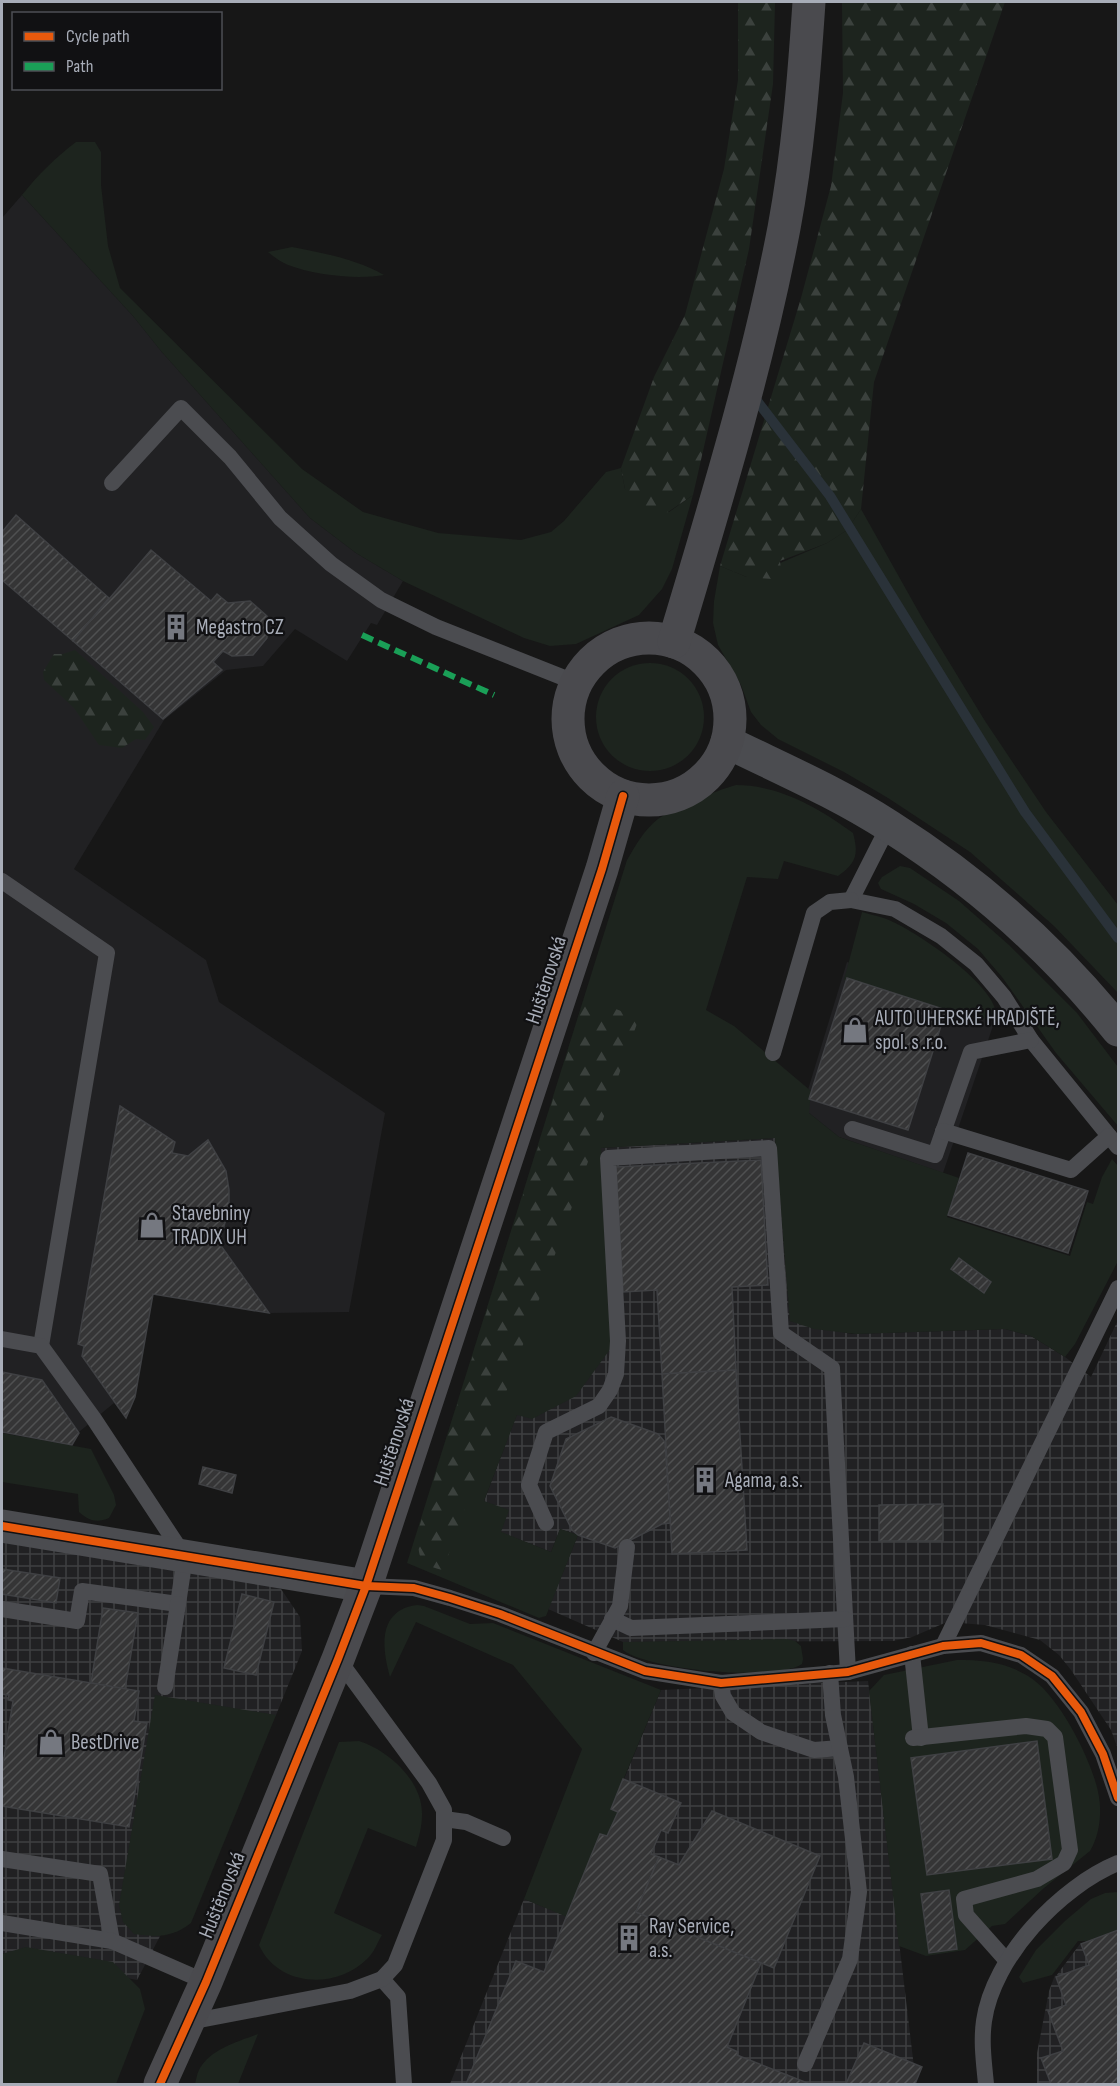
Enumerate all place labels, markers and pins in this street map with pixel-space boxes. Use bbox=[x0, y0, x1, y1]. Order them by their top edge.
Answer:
building icon: Megastro CZ bbox=[161, 612, 191, 642]
place label: Megastro CZ bbox=[196, 615, 284, 640]
place label: AUTO UHERSKÉ HRADIŠTĚ, spol. s .r.o. bbox=[874, 1006, 1060, 1055]
shop icon: AUTO UHERSKÉ HRADIŠTĚ, spol. s .r.o. bbox=[840, 1015, 870, 1045]
place label: Stavebniny TRADIX UH bbox=[172, 1201, 250, 1250]
shop icon: Stavebniny TRADIX UH bbox=[137, 1210, 167, 1240]
building icon: Agama, a.s. bbox=[690, 1465, 720, 1495]
place label: Agama, a.s. bbox=[724, 1468, 803, 1493]
shop icon: BestDrive bbox=[36, 1727, 66, 1757]
place label: BestDrive bbox=[71, 1730, 139, 1755]
place label: Ray Service, a.s. bbox=[649, 1914, 734, 1963]
building icon: Ray Service, a.s. bbox=[614, 1923, 644, 1953]

